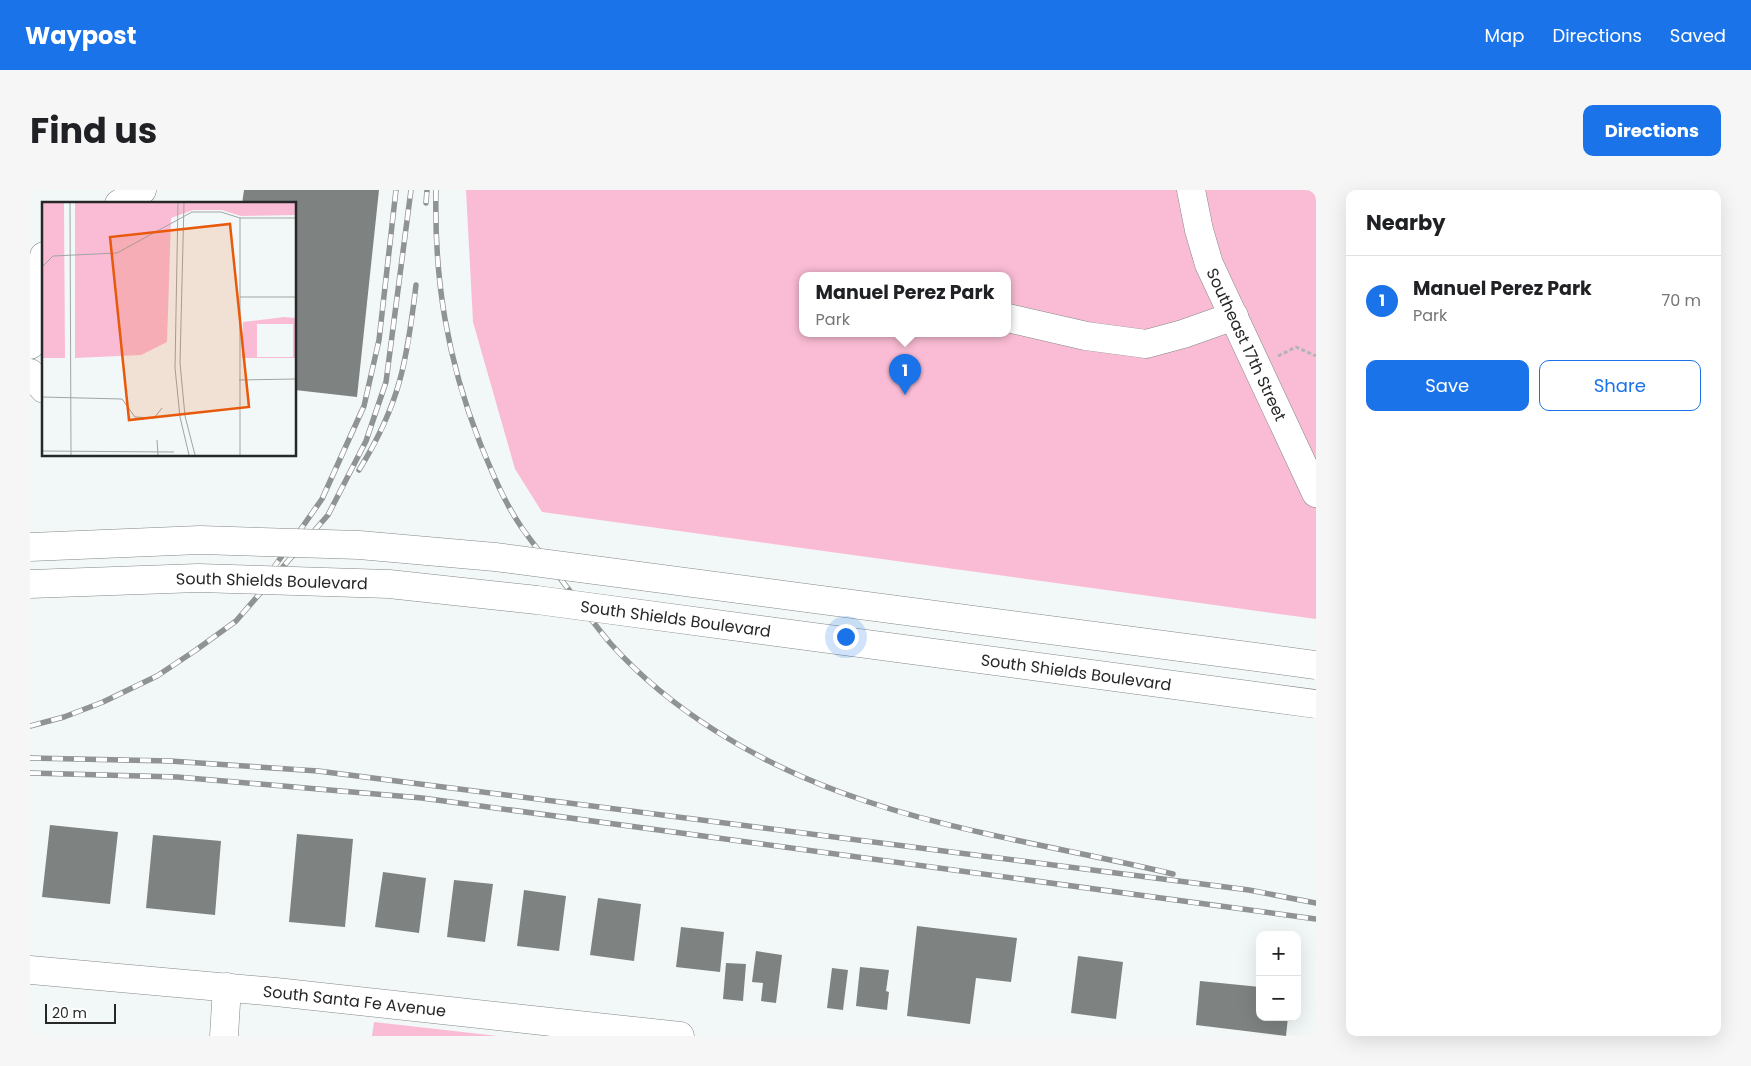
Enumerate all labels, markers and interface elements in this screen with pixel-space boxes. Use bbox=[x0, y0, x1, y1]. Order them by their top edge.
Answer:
text: Waypost bbox=[25, 19, 136, 52]
text: Map bbox=[1485, 23, 1524, 48]
text: Directions bbox=[1552, 23, 1642, 48]
text: Saved bbox=[1670, 23, 1726, 48]
button: Directions bbox=[1583, 105, 1721, 156]
text: Find us bbox=[30, 106, 157, 155]
inset map bbox=[42, 202, 296, 456]
text: Nearby bbox=[1366, 208, 1446, 237]
street label: Southeast 17th Street bbox=[1201, 264, 1292, 425]
popup bbox=[799, 272, 1011, 337]
text: Manuel Perez Park bbox=[1413, 275, 1592, 302]
text: Manuel Perez Park bbox=[816, 279, 994, 306]
text: 1 bbox=[1379, 289, 1385, 312]
text: 70 m bbox=[1661, 289, 1701, 312]
text: Park bbox=[1413, 304, 1447, 327]
text: Park bbox=[816, 308, 850, 331]
pin: 1 bbox=[889, 354, 921, 395]
button: Save bbox=[1366, 360, 1529, 411]
button: Share bbox=[1539, 360, 1701, 411]
street label: South Shields Boulevard bbox=[176, 567, 368, 595]
street label: South Shields Boulevard bbox=[579, 595, 772, 643]
your location bbox=[833, 624, 859, 650]
street label: South Shields Boulevard bbox=[979, 648, 1173, 697]
map controls bbox=[1256, 931, 1301, 1021]
button: + bbox=[1256, 931, 1301, 976]
button: − bbox=[1256, 976, 1301, 1021]
street label: South Santa Fe Avenue bbox=[262, 980, 447, 1022]
scale bar bbox=[45, 1001, 116, 1024]
text: 20 m bbox=[52, 1003, 87, 1023]

